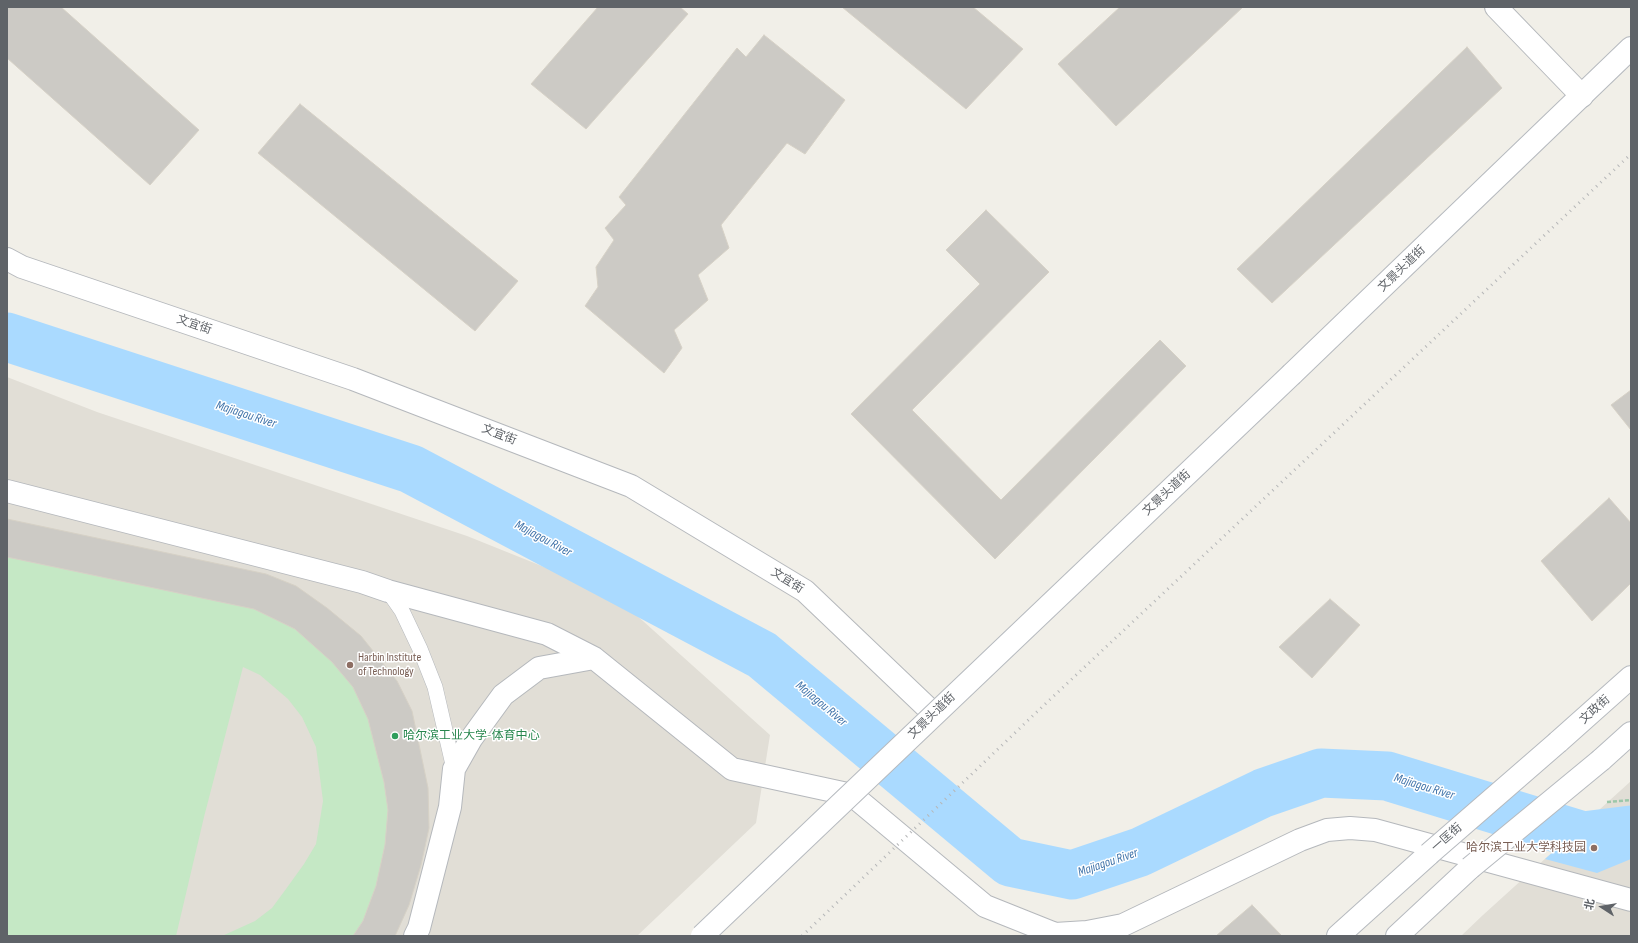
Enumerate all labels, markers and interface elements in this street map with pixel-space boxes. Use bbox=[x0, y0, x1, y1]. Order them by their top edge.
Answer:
street label: 文景头道街 bbox=[1375, 243, 1429, 295]
street label: 文宜街 bbox=[175, 312, 213, 338]
water label: Majiagou River bbox=[214, 398, 278, 432]
street label: 文宜街 bbox=[480, 422, 518, 448]
street label: 文景头道街 bbox=[1140, 467, 1194, 519]
water label: Majiagou River bbox=[512, 517, 574, 561]
street label: 文宜街 bbox=[768, 565, 806, 597]
place label: Harbin Institute of Technology bbox=[358, 651, 421, 679]
marker: Harbin Institute of Technology bbox=[345, 660, 355, 670]
water label: Majiagou River bbox=[792, 678, 850, 730]
street label: 文景头道街 bbox=[905, 690, 959, 742]
street label: 文政街 bbox=[1577, 693, 1613, 727]
place label: 哈尔滨工业大学-体育中心 bbox=[403, 729, 539, 743]
marker: 哈尔滨工业大学-体育中心 bbox=[390, 731, 400, 741]
water label: Majiagou River bbox=[1392, 770, 1456, 804]
street label: 一匡街 bbox=[1429, 821, 1465, 855]
place label: 哈尔滨工业大学科技园 bbox=[1466, 841, 1586, 855]
marker: 哈尔滨工业大学科技园 bbox=[1589, 843, 1599, 853]
water label: Majiagou River bbox=[1076, 845, 1140, 881]
north arrow bbox=[1582, 887, 1622, 927]
text: 北 bbox=[1582, 898, 1597, 911]

